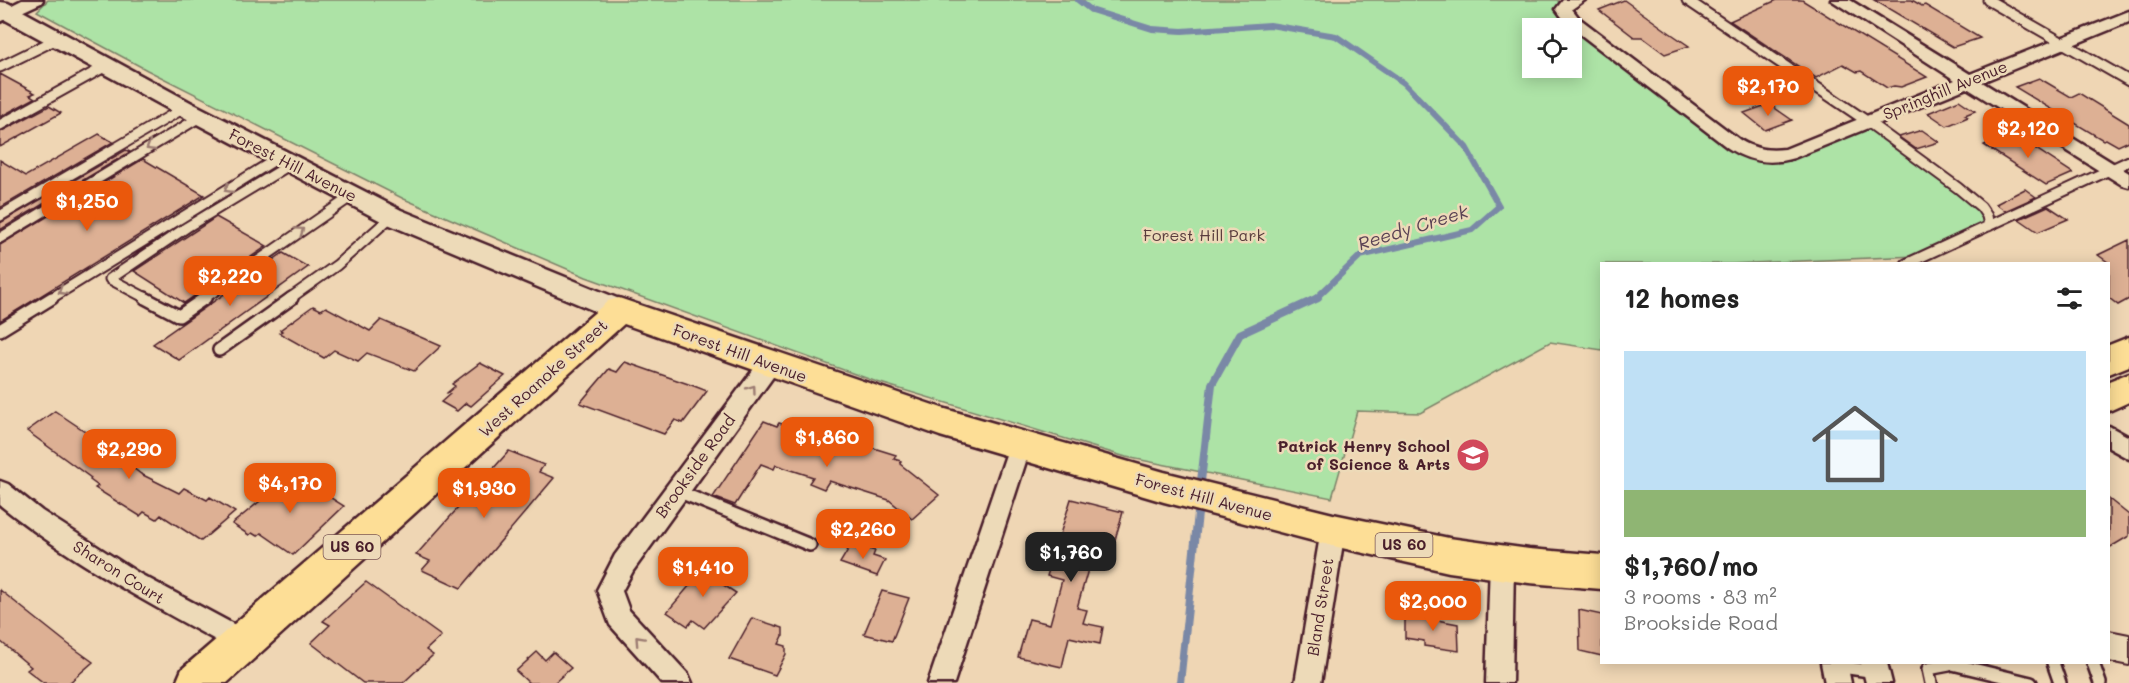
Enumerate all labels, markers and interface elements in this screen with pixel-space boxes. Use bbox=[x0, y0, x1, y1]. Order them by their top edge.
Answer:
map controls bbox=[1522, 18, 1582, 78]
button: locate bbox=[1522, 18, 1582, 78]
street label: Springhill Avenue bbox=[1880, 55, 2010, 124]
pin: $2,170 bbox=[1719, 66, 1817, 117]
text: $2,170 bbox=[1737, 72, 1799, 98]
pin: $2,120 bbox=[1979, 108, 2077, 159]
text: $2,120 bbox=[1997, 114, 2059, 140]
street label: Forest Hill Avenue bbox=[226, 123, 361, 206]
one-way arrow bbox=[146, 140, 156, 152]
pin: $1,250 bbox=[38, 181, 136, 232]
one-way arrow bbox=[224, 181, 234, 193]
text: $1,250 bbox=[55, 187, 119, 213]
water label: Reedy Creek bbox=[1355, 199, 1471, 255]
park label: Forest Hill Park bbox=[1143, 224, 1265, 245]
one-way arrow bbox=[293, 227, 304, 238]
pin: $2,220 bbox=[181, 256, 279, 307]
text: $2,220 bbox=[198, 262, 262, 288]
text: 12 homes bbox=[1624, 281, 1740, 315]
icon: filters bbox=[2053, 282, 2086, 315]
one-way arrow bbox=[58, 284, 69, 295]
street label: West Roanoke Street bbox=[474, 314, 612, 441]
street label: Forest Hill Avenue bbox=[670, 319, 810, 387]
one-way arrow bbox=[745, 384, 756, 395]
icon: home bbox=[1801, 390, 1909, 498]
street label: Brookside Road bbox=[650, 410, 739, 522]
pin: $1,860 bbox=[778, 417, 876, 468]
text: $1,860 bbox=[795, 423, 859, 449]
pin: $2,290 bbox=[80, 429, 178, 480]
text: $2,290 bbox=[96, 435, 162, 461]
place label: Patrick Henry School of Science & Arts bbox=[1277, 435, 1450, 474]
school or university icon: Patrick Henry School of Science & Arts bbox=[1455, 437, 1491, 473]
pin: $4,170 bbox=[241, 463, 339, 514]
pin: $1,930 bbox=[435, 468, 533, 519]
street label: Forest Hill Avenue bbox=[1133, 468, 1275, 525]
text: $4,170 bbox=[258, 469, 322, 495]
text: $1,930 bbox=[452, 474, 516, 500]
pin: $2,260 bbox=[814, 509, 912, 560]
text: $2,260 bbox=[830, 515, 896, 541]
pin: $1,760 bbox=[1022, 532, 1120, 583]
road number: US 60 bbox=[1376, 533, 1432, 557]
street label: Sharon Court bbox=[69, 535, 169, 608]
road number: US 60 bbox=[324, 535, 380, 559]
text: $1,760 bbox=[1039, 538, 1103, 564]
pin: $1,410 bbox=[654, 547, 752, 598]
text: $1,760/mo bbox=[1624, 549, 1758, 583]
text: $1,410 bbox=[672, 553, 734, 579]
street label: Bland Street bbox=[1301, 556, 1338, 657]
pin: $2,000 bbox=[1384, 581, 1482, 632]
text: 3 rooms · 83 m² bbox=[1624, 583, 1777, 609]
text: $2,000 bbox=[1399, 587, 1467, 613]
text: Brookside Road bbox=[1624, 609, 1778, 635]
one-way arrow bbox=[636, 636, 647, 647]

